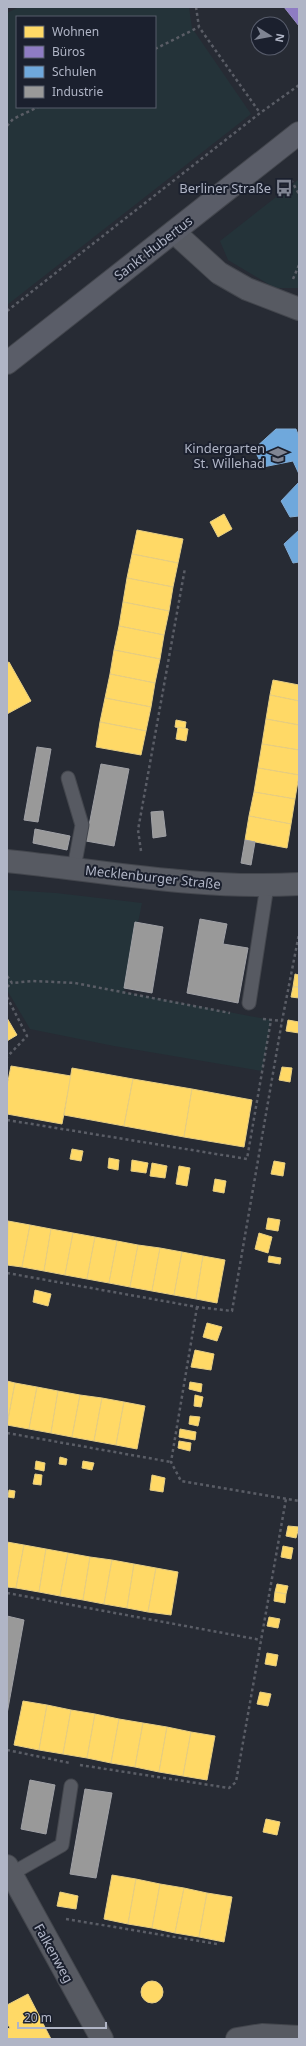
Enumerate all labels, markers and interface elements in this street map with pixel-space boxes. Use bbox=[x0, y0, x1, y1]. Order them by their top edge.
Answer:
legend bbox=[16, 16, 156, 108]
north arrow bbox=[250, 16, 290, 56]
text: Wohnen bbox=[52, 23, 99, 40]
text: N bbox=[272, 32, 289, 44]
text: Büros bbox=[52, 43, 85, 60]
text: Schulen bbox=[52, 63, 96, 80]
text: Industrie bbox=[52, 83, 103, 100]
bus stop icon: Berliner Straße bbox=[274, 178, 294, 198]
place label: Berliner Straße bbox=[179, 179, 271, 197]
street label: Sankt Hubertus bbox=[110, 212, 196, 284]
place label: Kindergarten St. Willehad bbox=[184, 439, 265, 472]
school or university icon: Kindergarten St. Willehad bbox=[268, 445, 288, 465]
street label: Mecklenburger Straße bbox=[84, 861, 222, 893]
street label: Falkenweg bbox=[30, 1920, 78, 1986]
scale bar bbox=[18, 2004, 106, 2030]
text: 20 m bbox=[24, 2009, 52, 2026]

